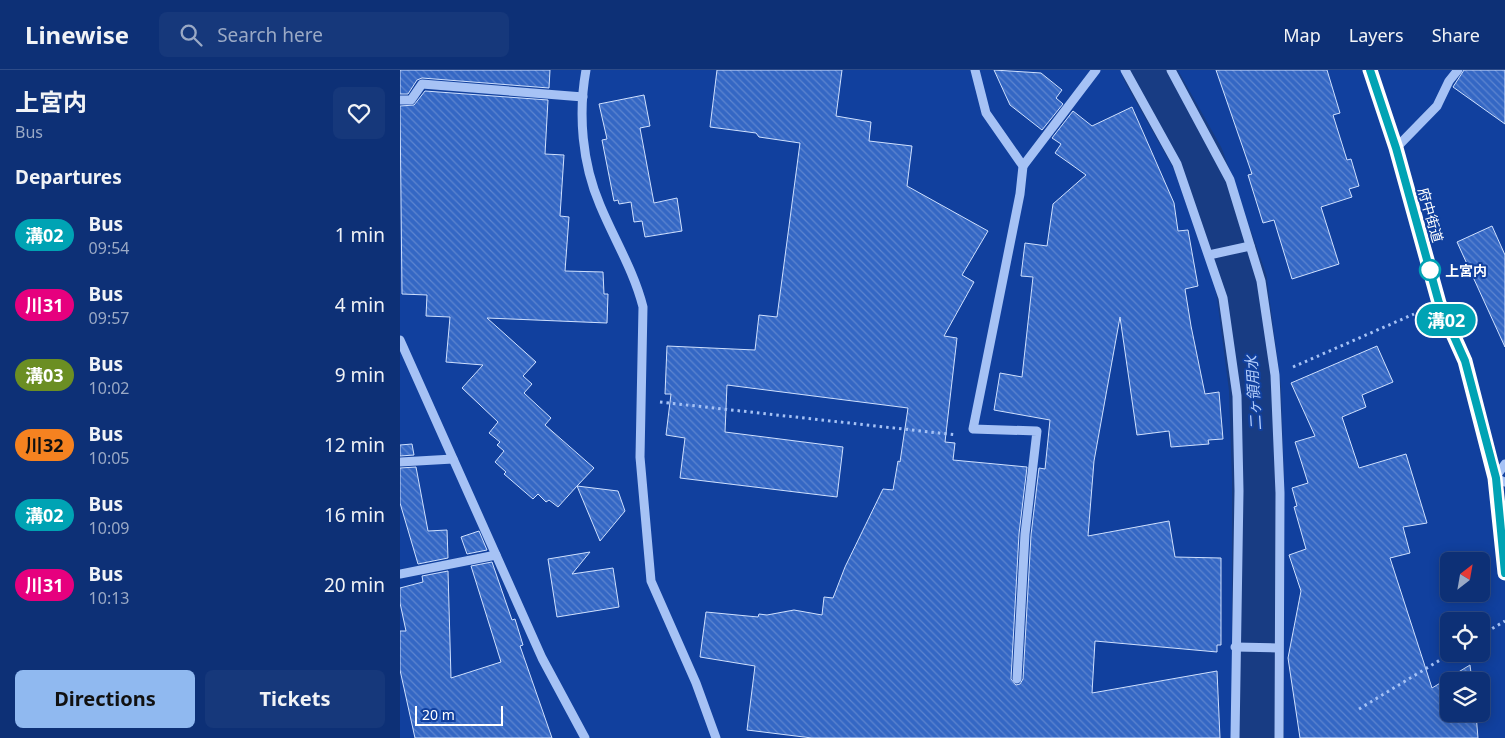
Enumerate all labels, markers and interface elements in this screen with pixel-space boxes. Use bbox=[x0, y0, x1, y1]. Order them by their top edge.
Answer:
search box bbox=[159, 12, 509, 57]
text: Linewise bbox=[25, 18, 129, 51]
icon: search bbox=[177, 21, 205, 49]
text: Search here bbox=[217, 22, 323, 48]
text: Map bbox=[1283, 23, 1321, 47]
text: Layers bbox=[1349, 23, 1404, 47]
text: Share bbox=[1432, 23, 1480, 47]
text: 上宮内 bbox=[15, 85, 87, 118]
button: heart bbox=[333, 87, 385, 139]
text: Bus bbox=[15, 121, 43, 143]
text: Departures bbox=[15, 164, 122, 190]
street label: 府中街道 bbox=[1414, 185, 1448, 245]
text: Bus bbox=[89, 211, 123, 237]
text: 1 min bbox=[335, 222, 385, 248]
text: 溝02 bbox=[25, 223, 64, 247]
text: 09:54 bbox=[89, 237, 130, 259]
marker: 上宮内 bbox=[1419, 259, 1441, 281]
place label: 上宮内 bbox=[1445, 261, 1487, 280]
text: Bus bbox=[89, 281, 123, 307]
text: 4 min bbox=[335, 292, 385, 318]
text: 川31 bbox=[25, 293, 64, 317]
line badge: 溝02 bbox=[1417, 304, 1475, 336]
text: 09:57 bbox=[89, 307, 130, 329]
text: 溝02 bbox=[1427, 308, 1465, 332]
text: Bus bbox=[89, 351, 123, 377]
water label: 二ヶ領用水 bbox=[1240, 353, 1266, 431]
text: 9 min bbox=[335, 362, 385, 388]
text: 溝03 bbox=[25, 363, 64, 387]
text: 10:02 bbox=[89, 377, 130, 399]
text: Bus bbox=[89, 421, 123, 447]
text: 12 min bbox=[324, 432, 385, 458]
text: 川32 bbox=[25, 433, 64, 457]
text: 10:05 bbox=[89, 447, 130, 469]
text: Bus bbox=[89, 491, 123, 517]
text: 16 min bbox=[324, 502, 385, 528]
text: 溝02 bbox=[25, 503, 64, 527]
text: 10:09 bbox=[89, 517, 130, 539]
north arrow bbox=[1440, 552, 1490, 602]
map controls bbox=[1440, 552, 1490, 722]
text: Bus bbox=[89, 561, 123, 587]
text: 20 min bbox=[324, 572, 385, 598]
text: 川31 bbox=[25, 573, 64, 597]
text: 10:13 bbox=[89, 587, 130, 609]
button: locate bbox=[1440, 612, 1490, 662]
button: Directions bbox=[15, 670, 195, 728]
button: Tickets bbox=[205, 670, 385, 728]
button: layers bbox=[1440, 672, 1490, 722]
scale bar bbox=[415, 703, 502, 726]
text: 20 m bbox=[422, 705, 455, 724]

